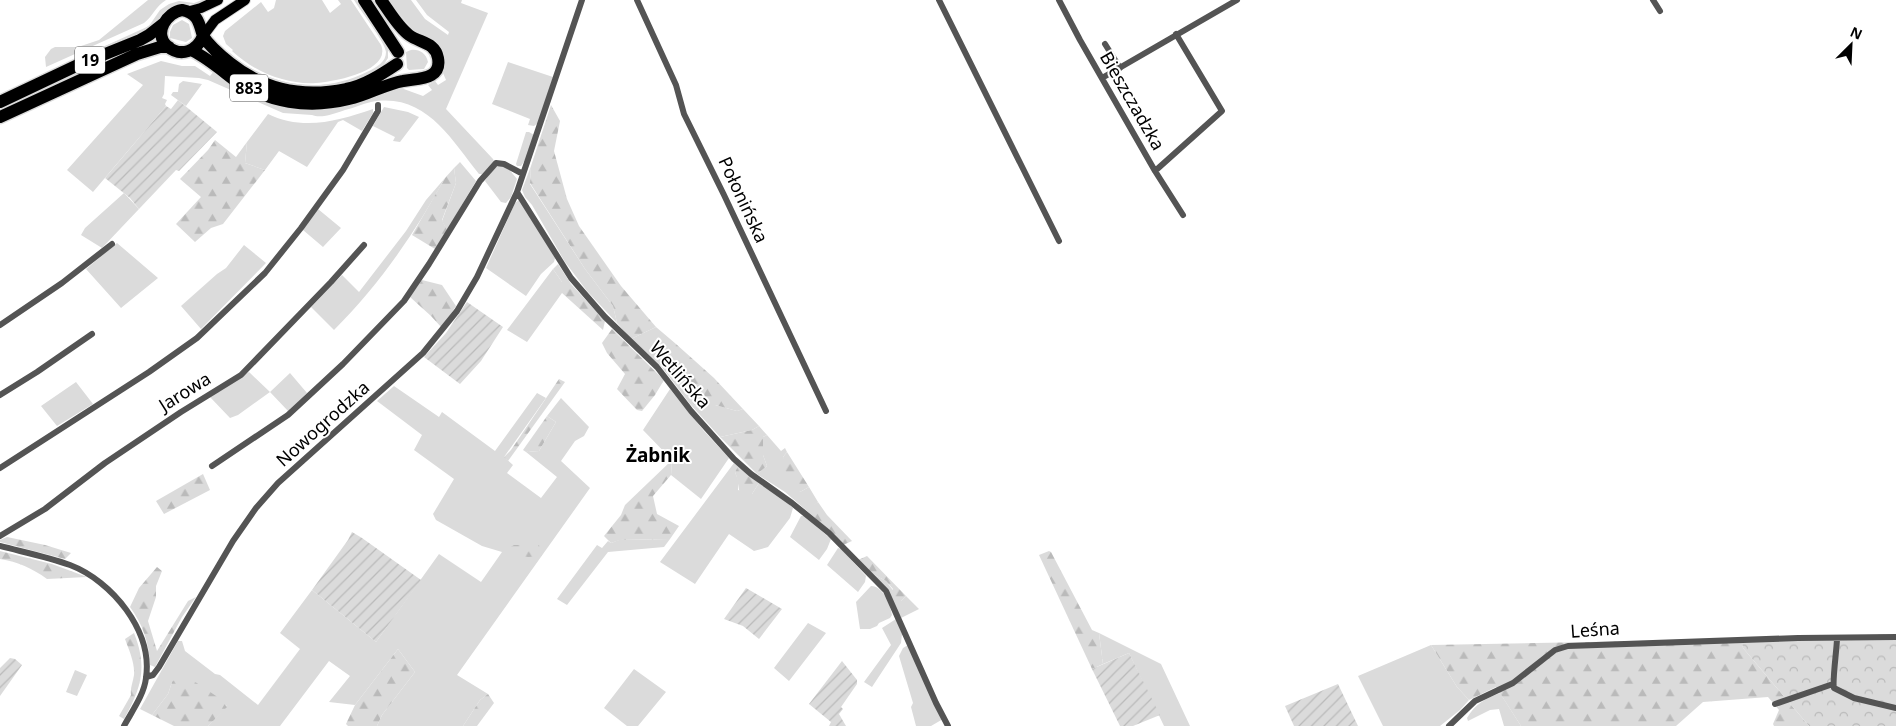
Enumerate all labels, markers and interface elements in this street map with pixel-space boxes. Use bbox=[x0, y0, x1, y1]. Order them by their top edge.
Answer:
north arrow bbox=[1826, 20, 1876, 70]
text: N bbox=[1847, 22, 1866, 44]
road number: 19 bbox=[75, 46, 105, 74]
street label: Bieszczadzka bbox=[1095, 47, 1171, 154]
road number: 883 bbox=[230, 75, 268, 102]
street label: Połonińska bbox=[713, 153, 774, 247]
street label: Wetlińska bbox=[645, 336, 717, 413]
street label: Jarowa bbox=[152, 366, 215, 417]
street label: Nowogrodzka bbox=[271, 375, 374, 471]
district label: Żabnik bbox=[626, 442, 690, 468]
street label: Leśna bbox=[1569, 615, 1620, 643]

